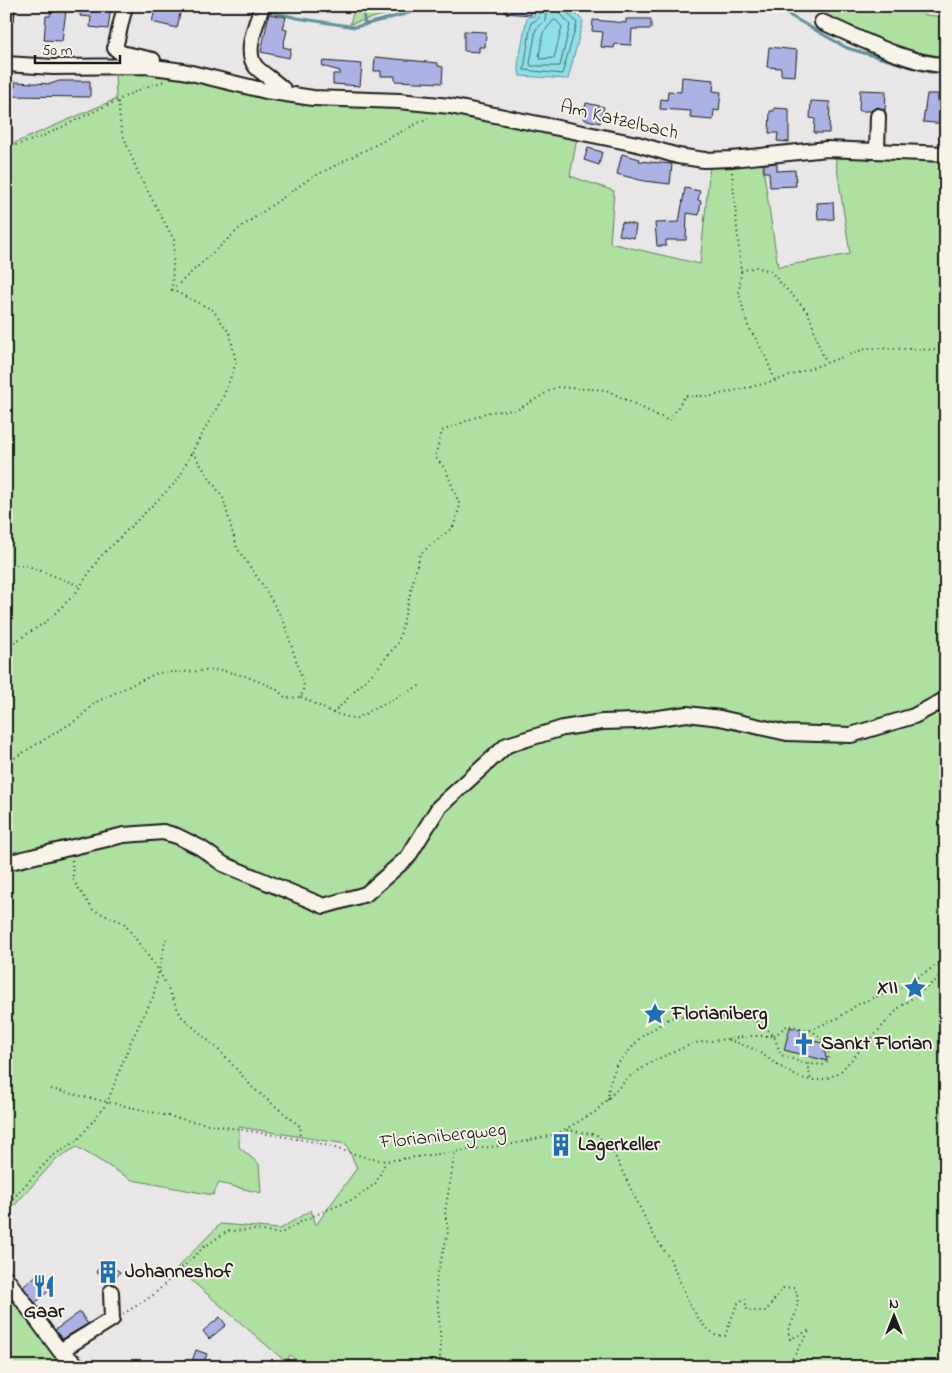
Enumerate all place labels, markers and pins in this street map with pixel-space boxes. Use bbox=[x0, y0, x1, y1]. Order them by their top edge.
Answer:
place label: XII bbox=[877, 974, 898, 1003]
place icon: XII bbox=[902, 975, 928, 1001]
place label: Florianiberg bbox=[671, 1000, 768, 1030]
place icon: Florianiberg bbox=[642, 1001, 668, 1027]
place label: Sankt Florian bbox=[821, 1030, 932, 1059]
church icon: Sankt Florian bbox=[791, 1031, 817, 1057]
place label: Lagerkeller bbox=[578, 1131, 661, 1161]
building icon: Lagerkeller bbox=[548, 1132, 574, 1158]
place label: Johanneshof bbox=[125, 1258, 234, 1287]
building icon: Johanneshof bbox=[95, 1259, 121, 1285]
restaurant icon: Gaar bbox=[31, 1273, 57, 1299]
place label: Gaar bbox=[24, 1298, 65, 1327]

